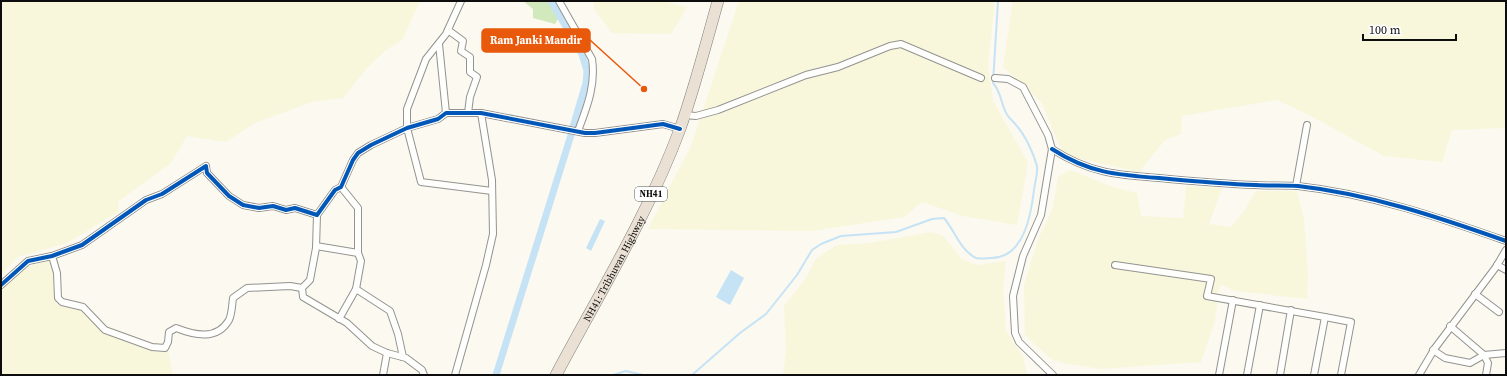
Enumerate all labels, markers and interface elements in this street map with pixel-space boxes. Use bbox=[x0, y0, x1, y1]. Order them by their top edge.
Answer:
scale bar bbox=[1363, 16, 1456, 42]
text: 100 m bbox=[1369, 22, 1401, 38]
callout: Ram Janki Mandir bbox=[482, 29, 590, 52]
text: Ram Janki Mandir bbox=[490, 33, 583, 48]
road number: NH41 bbox=[635, 187, 667, 201]
street label: NH41: Tribhuvan Highway bbox=[580, 213, 648, 324]

